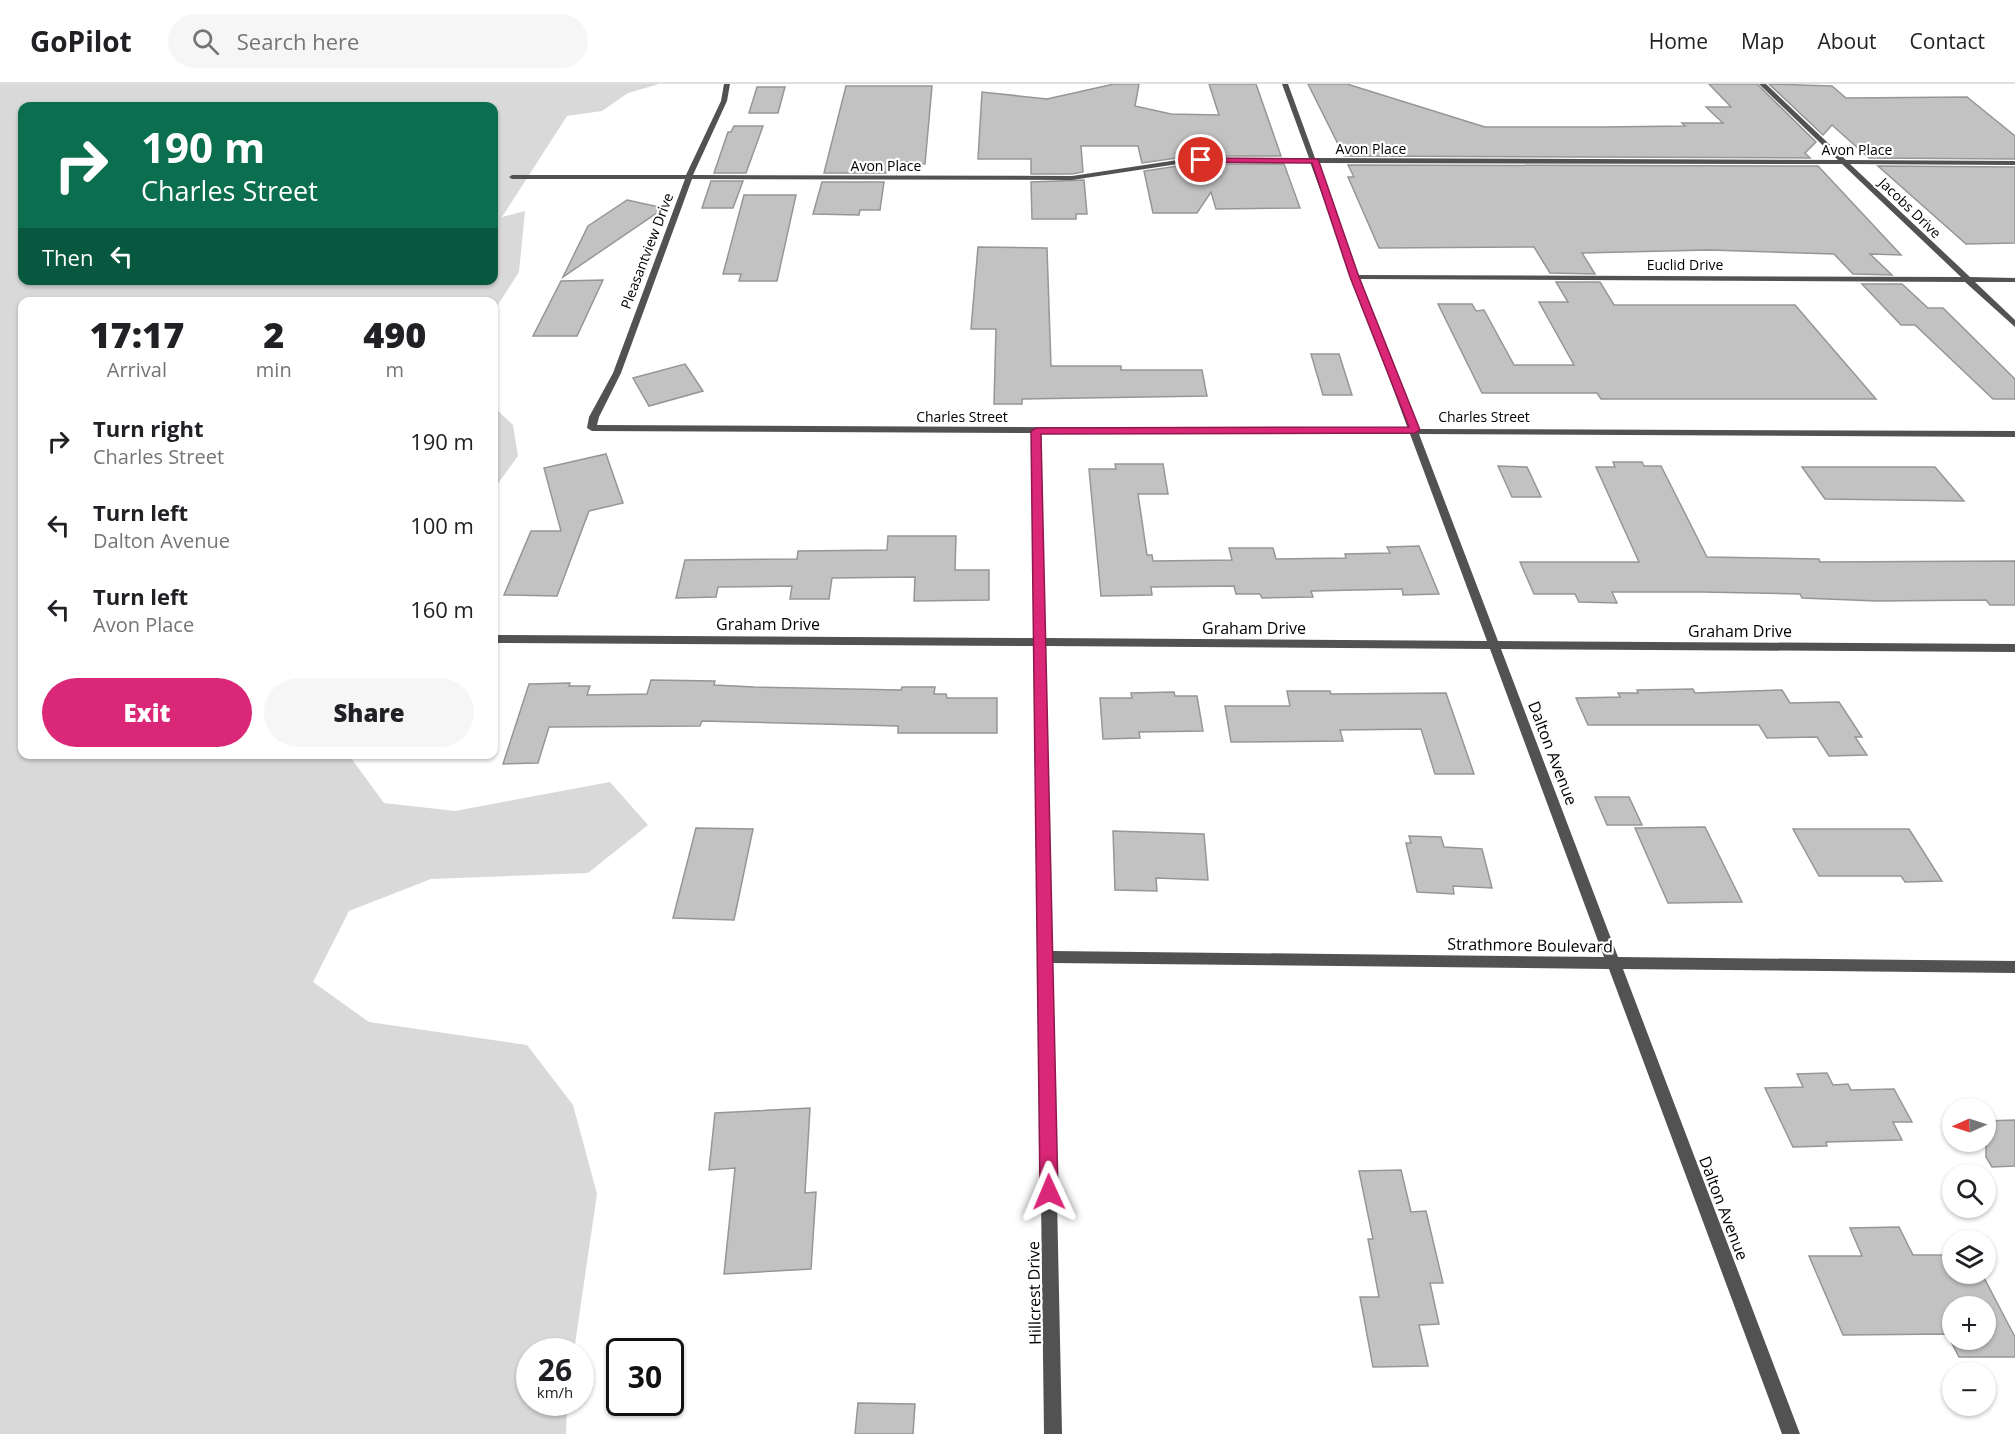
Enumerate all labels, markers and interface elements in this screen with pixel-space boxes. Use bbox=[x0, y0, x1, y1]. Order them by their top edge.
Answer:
search box bbox=[168, 14, 588, 68]
text: GoPilot bbox=[30, 22, 132, 60]
icon: search bbox=[189, 25, 222, 58]
text: Search here bbox=[237, 26, 359, 56]
text: Home bbox=[1649, 27, 1708, 55]
text: Map bbox=[1741, 27, 1784, 55]
text: About bbox=[1817, 27, 1877, 55]
text: Contact bbox=[1910, 27, 1985, 55]
text: 190 m bbox=[141, 118, 265, 175]
icon: right bbox=[42, 126, 120, 204]
pin bbox=[1175, 134, 1226, 185]
street label: Avon Place bbox=[1336, 139, 1407, 158]
street label: Avon Place bbox=[1822, 140, 1893, 159]
icon: arrive bbox=[1184, 143, 1217, 176]
street label: Avon Place bbox=[851, 156, 922, 175]
text: Charles Street bbox=[141, 172, 318, 209]
street label: Jacobs Drive bbox=[1874, 172, 1946, 242]
street label: Pleasantview Drive bbox=[616, 190, 677, 312]
icon: left bbox=[105, 240, 138, 273]
text: Then bbox=[42, 242, 93, 272]
street label: Euclid Drive bbox=[1647, 255, 1723, 274]
text: 17:17 bbox=[90, 310, 184, 359]
text: 2 bbox=[263, 310, 284, 359]
text: 490 bbox=[363, 310, 426, 359]
text: Arrival bbox=[107, 356, 167, 383]
text: min bbox=[256, 356, 292, 383]
text: m bbox=[386, 356, 404, 383]
street label: Charles Street bbox=[916, 407, 1008, 426]
street label: Charles Street bbox=[1438, 407, 1530, 426]
text: Turn right bbox=[93, 413, 204, 443]
icon: right bbox=[42, 425, 75, 458]
text: 190 m bbox=[410, 426, 474, 456]
text: Charles Street bbox=[93, 443, 224, 470]
text: Turn left bbox=[93, 497, 188, 527]
icon: left bbox=[42, 509, 75, 542]
text: 100 m bbox=[410, 510, 474, 540]
text: Dalton Avenue bbox=[93, 527, 230, 554]
text: Turn left bbox=[93, 581, 188, 611]
icon: left bbox=[42, 593, 75, 626]
text: 160 m bbox=[410, 594, 474, 624]
text: Avon Place bbox=[93, 611, 194, 638]
street label: Graham Drive bbox=[716, 613, 820, 635]
street label: Graham Drive bbox=[1202, 617, 1306, 639]
street label: Graham Drive bbox=[1688, 620, 1792, 642]
button: Exit bbox=[42, 678, 252, 747]
button: Share bbox=[264, 678, 474, 747]
street label: Dalton Avenue bbox=[1523, 698, 1583, 808]
street label: Strathmore Boulevard bbox=[1447, 933, 1613, 957]
north arrow bbox=[1942, 1098, 1996, 1152]
map controls bbox=[1942, 1098, 1996, 1416]
street label: Dalton Avenue bbox=[1694, 1153, 1754, 1263]
position arrow bbox=[1017, 1160, 1081, 1224]
button: search bbox=[1942, 1164, 1996, 1218]
button: layers bbox=[1942, 1230, 1996, 1284]
street label: Hillcrest Drive bbox=[1022, 1241, 1046, 1345]
button: + bbox=[1942, 1296, 1996, 1350]
speed limit sign: 30 bbox=[606, 1338, 684, 1416]
text: 26 bbox=[538, 1349, 572, 1390]
button: − bbox=[1942, 1362, 1996, 1416]
text: km/h bbox=[537, 1382, 573, 1402]

